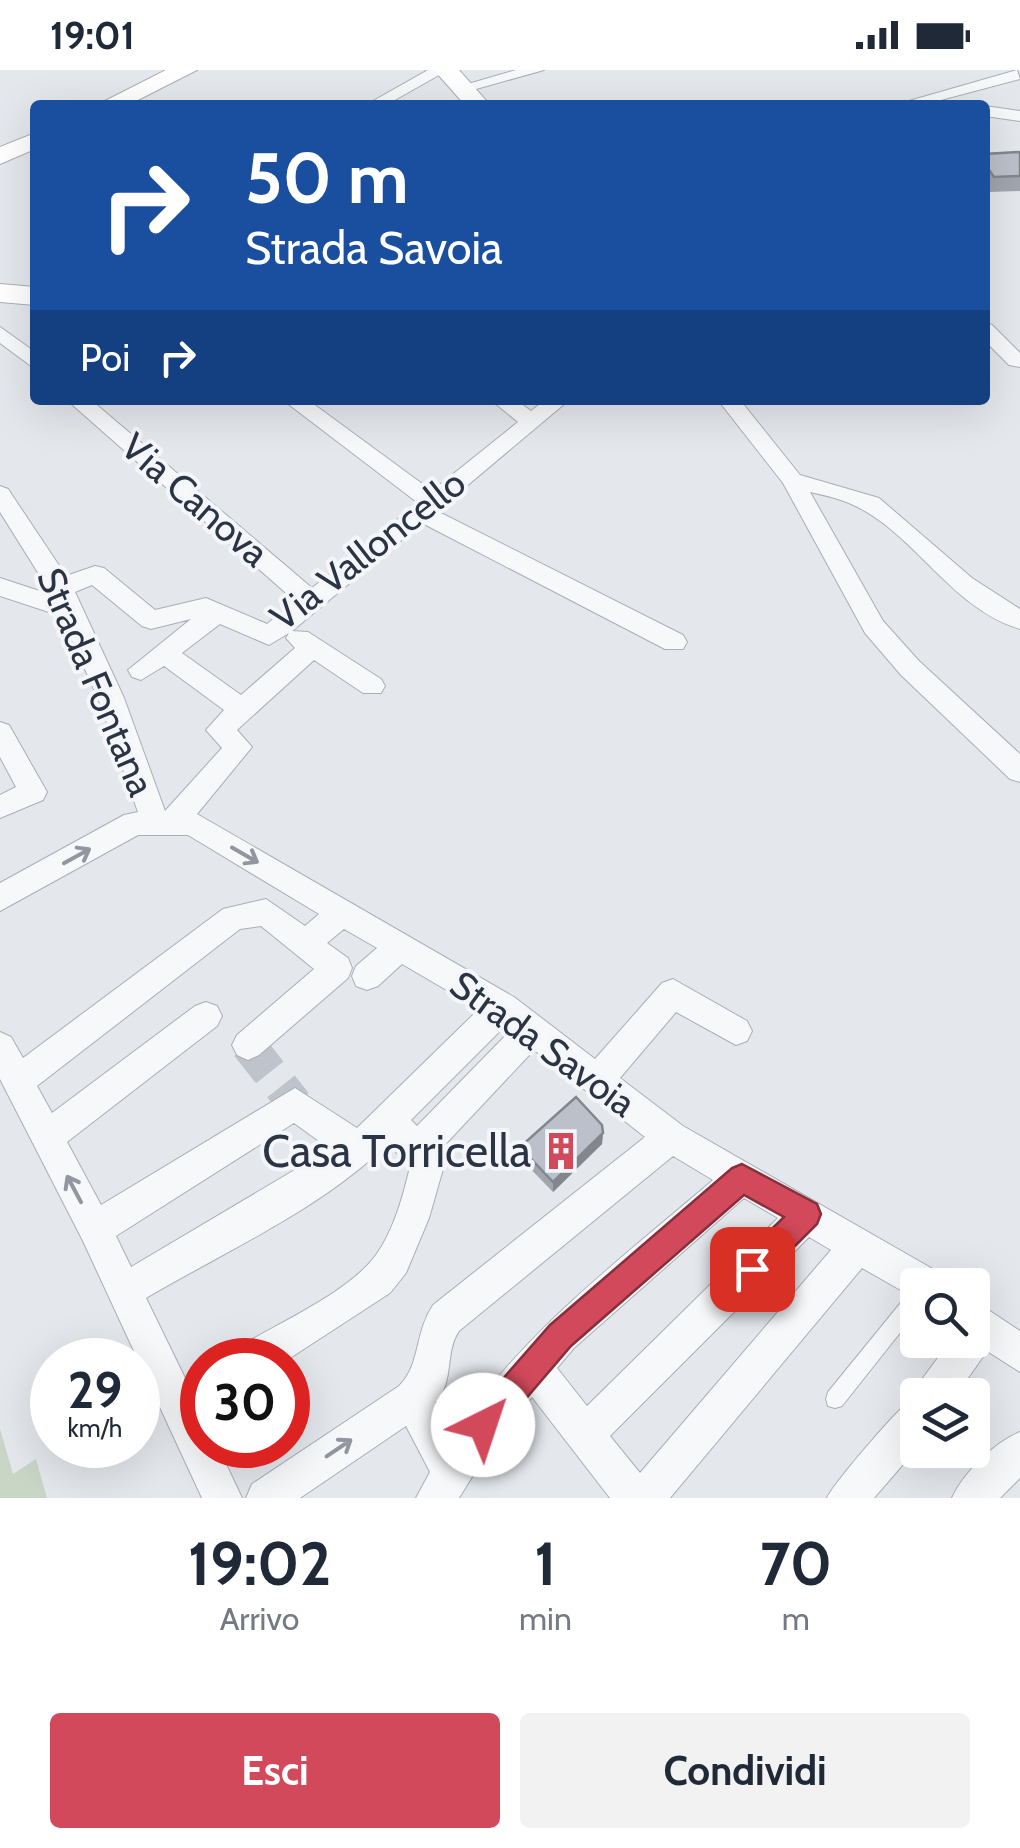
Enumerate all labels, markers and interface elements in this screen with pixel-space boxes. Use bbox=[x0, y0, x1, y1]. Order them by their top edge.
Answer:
text: 19:01 bbox=[50, 12, 135, 59]
text: 50 m bbox=[245, 135, 409, 221]
icon: right bbox=[80, 140, 210, 270]
text: Strada Savoia bbox=[245, 221, 503, 275]
icon: right bbox=[150, 330, 205, 385]
text: Poi bbox=[80, 334, 130, 381]
street label: Via Canova bbox=[112, 423, 279, 576]
street label: Via Valloncello bbox=[261, 459, 475, 640]
street label: Strada Fontana bbox=[27, 561, 166, 803]
one-way arrow bbox=[61, 845, 91, 865]
one-way arrow bbox=[229, 845, 259, 865]
street label: Strada Savoia bbox=[441, 961, 645, 1127]
place label: Casa Torricella bbox=[262, 1124, 531, 1178]
building icon: Casa Torricella bbox=[540, 1130, 582, 1172]
one-way arrow bbox=[64, 1175, 83, 1205]
pin bbox=[710, 1227, 795, 1312]
icon: arrive bbox=[725, 1242, 780, 1297]
map controls bbox=[900, 1268, 990, 1468]
button: search bbox=[900, 1268, 990, 1358]
speed limit sign: 30 bbox=[180, 1338, 310, 1468]
text: 29 bbox=[68, 1360, 122, 1421]
position arrow bbox=[431, 1373, 535, 1477]
button: layers bbox=[900, 1378, 990, 1468]
text: km/h bbox=[68, 1413, 122, 1443]
one-way arrow bbox=[325, 1438, 352, 1459]
text: 19:02 bbox=[188, 1527, 331, 1600]
text: 1 bbox=[534, 1527, 556, 1600]
text: 70 bbox=[760, 1527, 832, 1600]
text: Arrivo bbox=[220, 1599, 299, 1638]
text: min bbox=[519, 1599, 572, 1638]
text: m bbox=[782, 1599, 810, 1638]
button: Esci bbox=[50, 1713, 500, 1828]
button: Condividi bbox=[520, 1713, 970, 1828]

